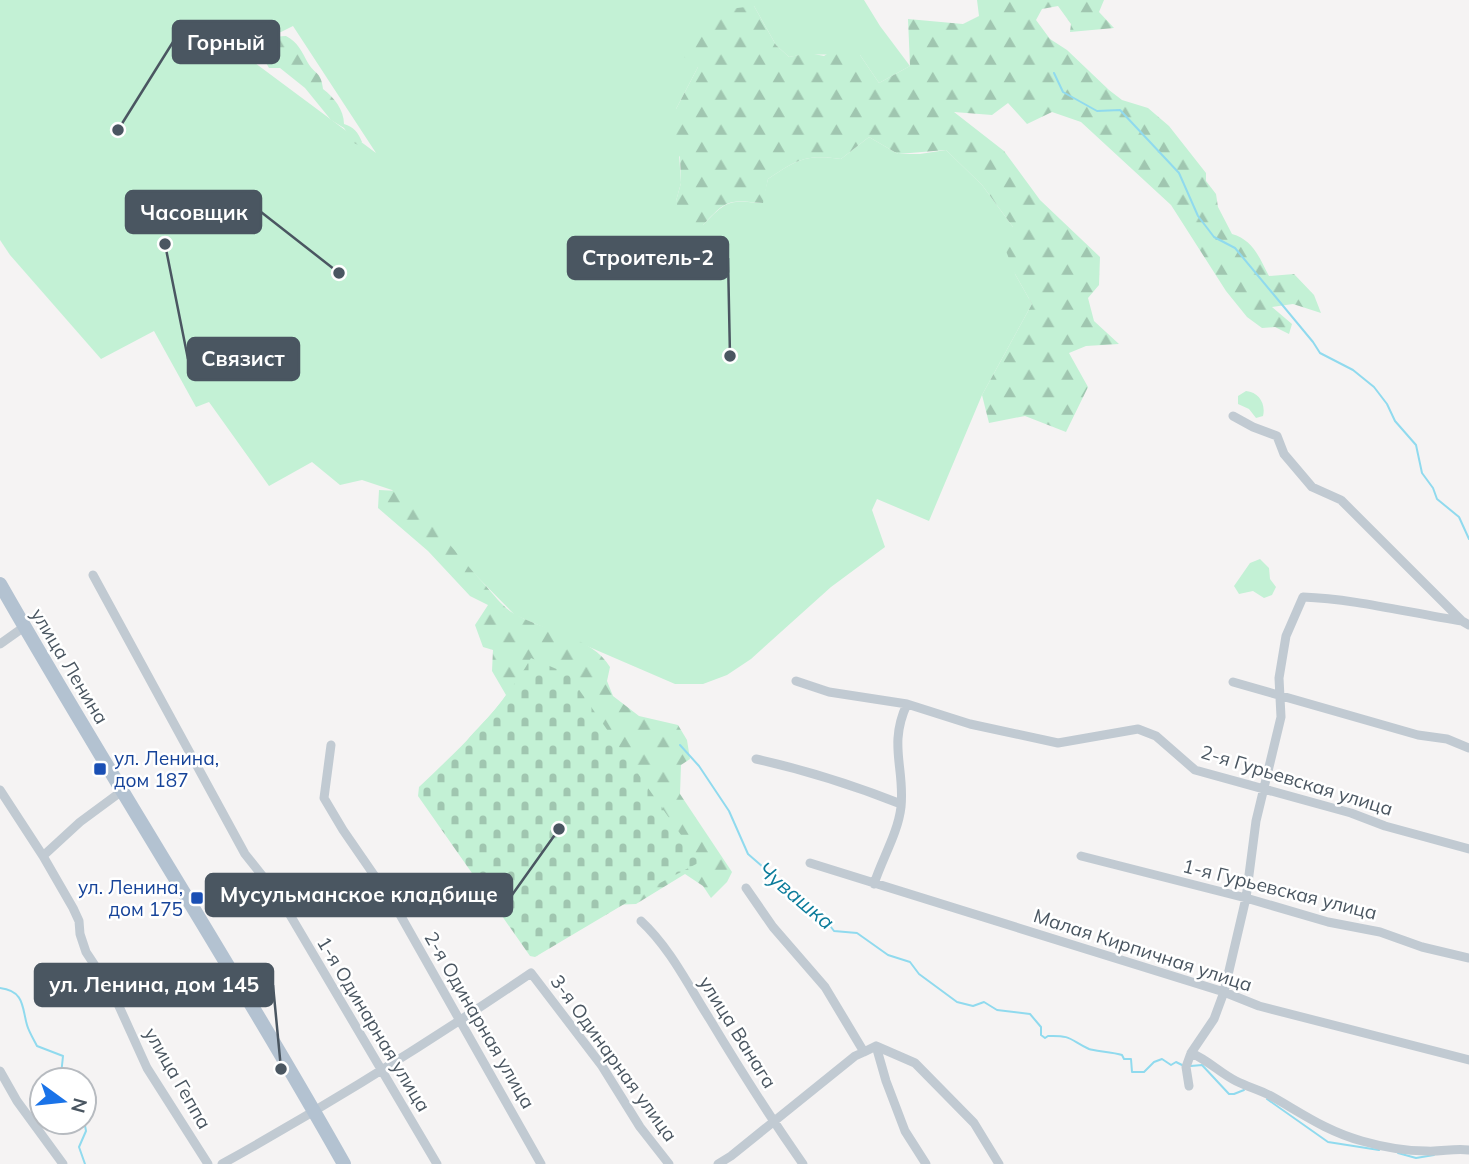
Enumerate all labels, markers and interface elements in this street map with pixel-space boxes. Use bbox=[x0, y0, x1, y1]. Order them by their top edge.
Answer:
callout: Горный bbox=[173, 21, 279, 63]
text: Горный bbox=[187, 29, 265, 55]
callout: Часовщик bbox=[126, 191, 261, 233]
text: Часовщик bbox=[140, 199, 249, 225]
callout: Строитель-2 bbox=[568, 237, 728, 279]
text: Строитель-2 bbox=[582, 244, 714, 270]
callout: Связист bbox=[188, 338, 299, 380]
text: Связист bbox=[201, 345, 286, 371]
street label: улица Ленина bbox=[26, 604, 114, 728]
street label: 2-я Гурьевская улица bbox=[1198, 739, 1396, 821]
place label: ул. Ленина, дом 187 bbox=[114, 746, 219, 792]
marker: ул. Ленина, дом 187 bbox=[92, 761, 108, 777]
street label: 1-я Гурьевская улица bbox=[1180, 853, 1380, 925]
water label: Чувашка bbox=[753, 856, 840, 935]
callout: Мусульманское кладбище bbox=[206, 874, 512, 916]
place label: ул. Ленина, дом 175 bbox=[78, 875, 183, 921]
text: Мусульманское кладбище bbox=[220, 881, 498, 907]
marker: ул. Ленина, дом 175 bbox=[189, 890, 205, 906]
street label: Малая Кирпичная улица bbox=[1031, 903, 1255, 997]
street label: 2-я Одинарная улица bbox=[419, 927, 541, 1113]
street label: 1-я Одинарная улица bbox=[312, 932, 436, 1116]
callout: ул. Ленина, дом 145 bbox=[35, 964, 273, 1006]
street label: 3-я Одинарная улица bbox=[545, 970, 683, 1146]
text: ул. Ленина, дом 145 bbox=[49, 971, 259, 997]
street label: улица Ванага bbox=[694, 971, 782, 1093]
street label: улица Геппа bbox=[139, 1023, 217, 1133]
north arrow bbox=[28, 1066, 98, 1136]
text: N bbox=[66, 1095, 93, 1115]

